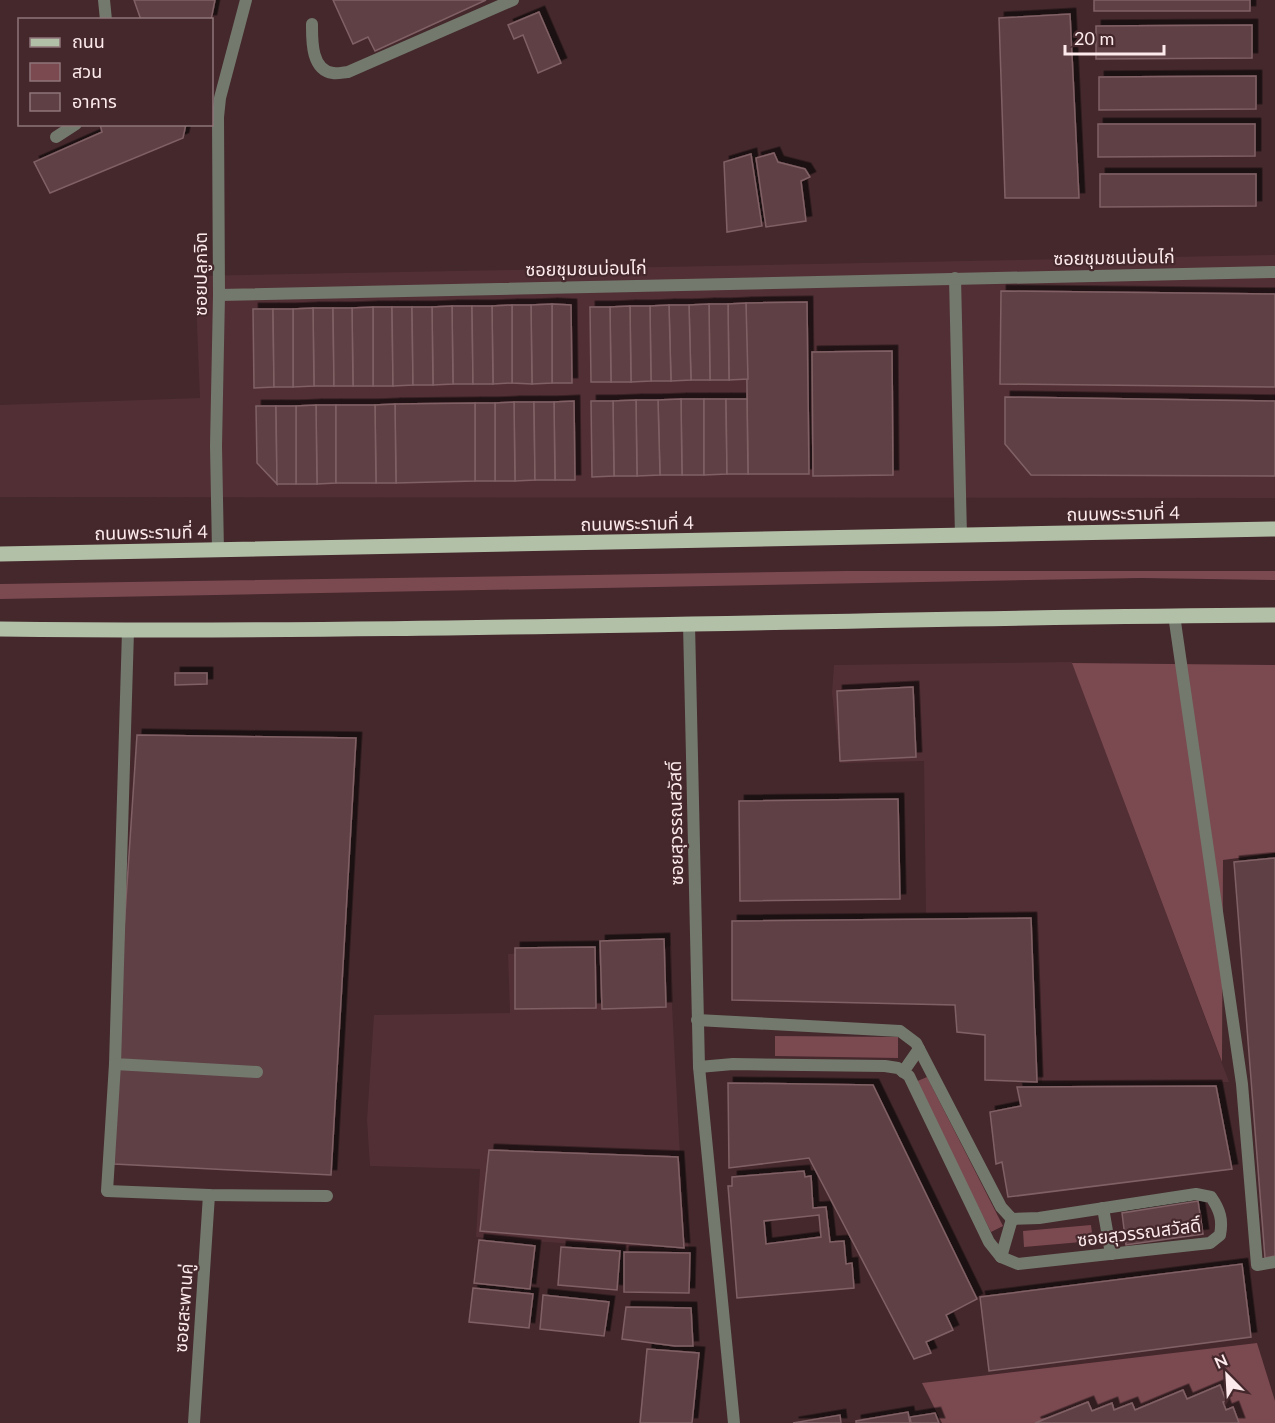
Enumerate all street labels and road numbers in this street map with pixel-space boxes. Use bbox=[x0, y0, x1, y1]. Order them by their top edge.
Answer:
street label: ซอยปลูกจิต bbox=[189, 232, 213, 316]
street label: ซอยชุมชนบ่อนไก่ bbox=[1053, 245, 1175, 270]
street label: ซอยชุมชนบ่อนไก่ bbox=[525, 256, 647, 281]
street label: ถนนพระรามที่ 4 bbox=[1066, 500, 1180, 525]
street label: ถนนพระรามที่ 4 bbox=[580, 510, 694, 535]
street label: ถนนพระรามที่ 4 bbox=[94, 519, 208, 544]
street label: ซอยสุวรรณสวัสดิ์ bbox=[663, 760, 688, 886]
street label: ซอยสุวรรณสวัสดิ์ bbox=[1076, 1213, 1202, 1252]
street label: ซอยสะพานคู่ bbox=[169, 1263, 199, 1353]

